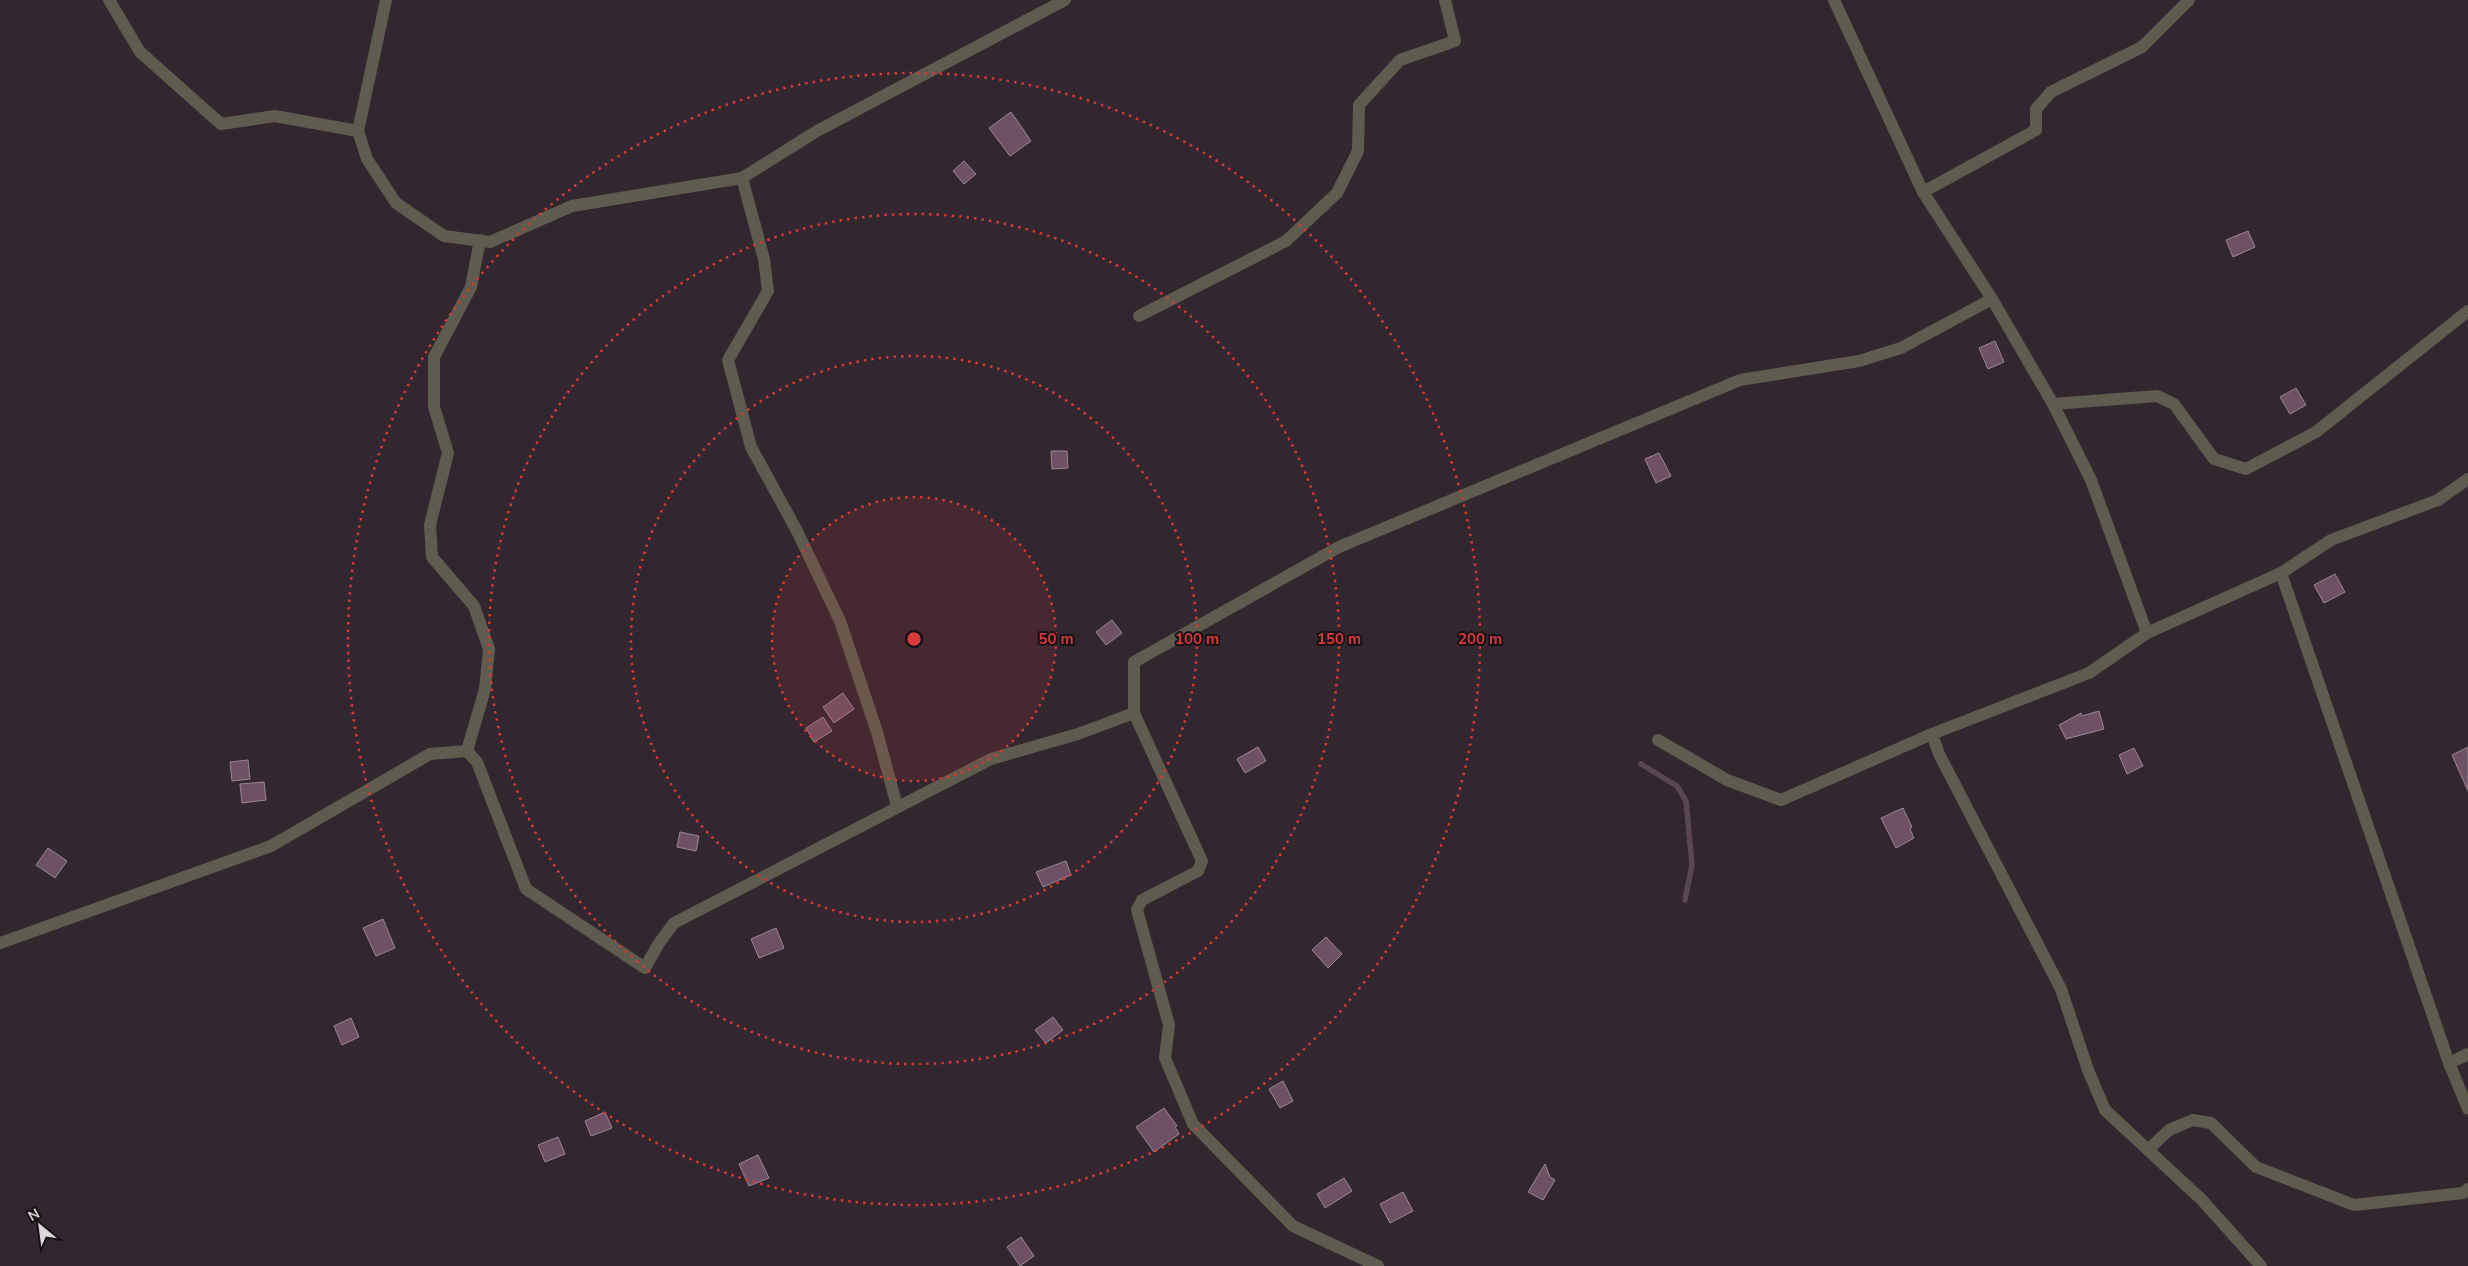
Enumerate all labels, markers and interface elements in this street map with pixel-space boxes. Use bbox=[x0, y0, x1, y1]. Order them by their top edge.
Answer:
text: 50 m bbox=[1038, 629, 1074, 649]
text: 100 m bbox=[1175, 629, 1219, 649]
text: 150 m bbox=[1317, 629, 1361, 649]
text: 200 m bbox=[1458, 629, 1502, 649]
centre of rings bbox=[905, 630, 923, 648]
north arrow bbox=[15, 1201, 65, 1251]
text: N bbox=[25, 1204, 43, 1226]

